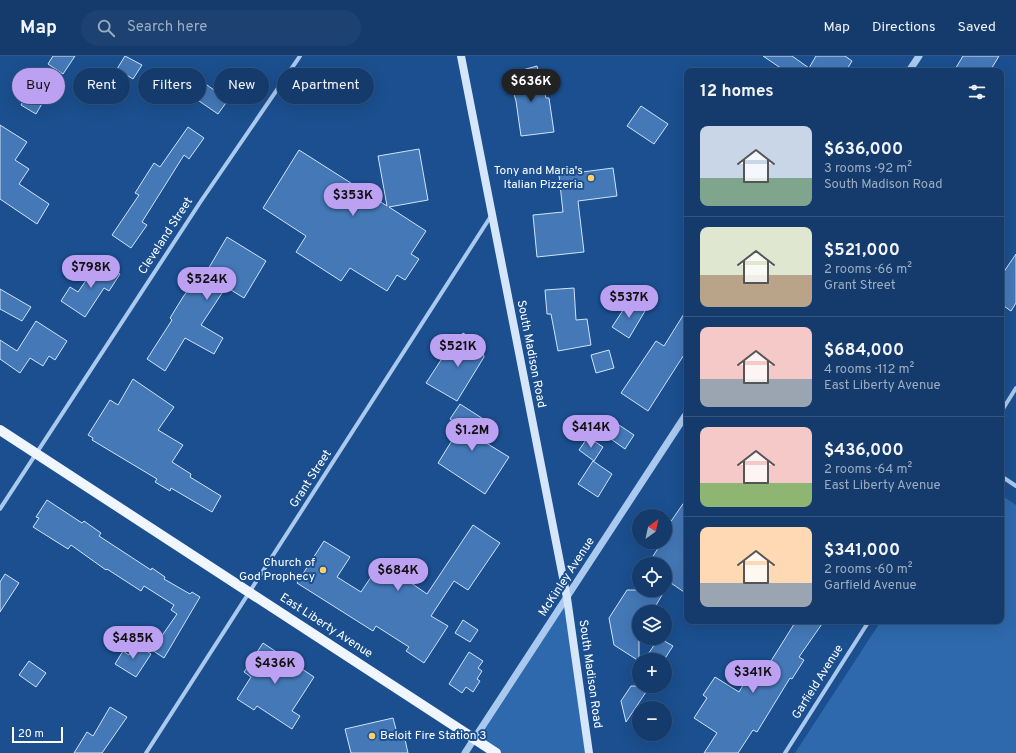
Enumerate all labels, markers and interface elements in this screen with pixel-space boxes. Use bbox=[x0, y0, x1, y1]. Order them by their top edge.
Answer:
search box bbox=[81, 10, 361, 46]
text: Map bbox=[20, 16, 57, 40]
icon: search bbox=[95, 17, 117, 39]
text: Search here bbox=[127, 18, 207, 37]
text: Map bbox=[824, 19, 850, 36]
text: Directions bbox=[872, 19, 936, 36]
text: Saved bbox=[958, 19, 996, 36]
chip: Buy bbox=[12, 68, 65, 104]
chip: Rent bbox=[73, 68, 130, 104]
chip: Filters bbox=[138, 68, 206, 104]
chip: New bbox=[214, 68, 269, 104]
chip: Apartment bbox=[277, 68, 374, 104]
pin: $636K bbox=[503, 69, 559, 103]
text: $636K bbox=[511, 74, 551, 90]
text: 12 homes bbox=[700, 81, 774, 103]
icon: filters bbox=[966, 81, 988, 103]
text: $636,000 bbox=[824, 139, 903, 161]
icon: home bbox=[732, 142, 780, 190]
text: 3 rooms · 92 m² bbox=[824, 161, 912, 177]
place label: Tony and Maria's Italian Pizzeria bbox=[494, 163, 583, 193]
marker: Tony and Maria's Italian Pizzeria bbox=[586, 173, 596, 183]
text: South Madison Road bbox=[824, 177, 942, 193]
pin: $353K bbox=[325, 183, 381, 217]
text: $353K bbox=[333, 188, 373, 204]
street label: Cleveland Street bbox=[135, 194, 197, 278]
text: $521,000 bbox=[824, 240, 900, 262]
icon: home bbox=[732, 243, 780, 291]
pin: $798K bbox=[63, 255, 119, 289]
text: $798K bbox=[71, 260, 111, 276]
text: 2 rooms · 66 m² bbox=[824, 262, 912, 278]
pin: $524K bbox=[179, 267, 235, 301]
text: $524K bbox=[186, 272, 228, 288]
text: Grant Street bbox=[824, 278, 896, 294]
pin: $537K bbox=[601, 285, 657, 319]
text: $537K bbox=[609, 290, 649, 306]
street label: South Madison Road bbox=[513, 299, 549, 409]
pin: $521K bbox=[430, 334, 486, 368]
text: $521K bbox=[439, 339, 477, 355]
text: $684,000 bbox=[824, 340, 904, 362]
icon: home bbox=[732, 343, 780, 391]
text: 4 rooms · 112 m² bbox=[824, 362, 914, 378]
text: East Liberty Avenue bbox=[824, 378, 941, 394]
pin: $414K bbox=[563, 415, 619, 449]
pin: $1.2M bbox=[444, 418, 500, 452]
text: $414K bbox=[572, 420, 610, 436]
text: $1.2M bbox=[455, 423, 489, 439]
text: $436,000 bbox=[824, 440, 904, 462]
icon: home bbox=[732, 443, 780, 491]
street label: Grant Street bbox=[286, 447, 336, 511]
text: 2 rooms · 64 m² bbox=[824, 462, 912, 478]
text: East Liberty Avenue bbox=[824, 478, 941, 494]
north arrow bbox=[632, 509, 672, 549]
map controls bbox=[632, 509, 672, 741]
street label: McKinley Avenue bbox=[535, 534, 599, 620]
text: $341,000 bbox=[824, 540, 900, 562]
icon: home bbox=[732, 543, 780, 591]
place label: Church of God Prophecy bbox=[239, 555, 315, 585]
button: locate bbox=[632, 557, 672, 597]
pin: $684K bbox=[370, 558, 426, 592]
text: 2 rooms · 60 m² bbox=[824, 562, 913, 578]
text: $684K bbox=[377, 563, 419, 579]
marker: Church of God Prophecy bbox=[318, 565, 328, 575]
text: Garfield Avenue bbox=[824, 578, 916, 594]
street label: East Liberty Avenue bbox=[277, 590, 375, 662]
button: layers bbox=[632, 605, 672, 645]
street label: South Madison Road bbox=[574, 619, 606, 729]
pin: $485K bbox=[105, 626, 161, 660]
text: $485K bbox=[112, 631, 154, 647]
street label: Garfield Avenue bbox=[789, 642, 847, 722]
pin: $436K bbox=[247, 651, 303, 685]
button: + bbox=[632, 653, 672, 693]
text: $436K bbox=[254, 656, 296, 672]
pin: $341K bbox=[725, 660, 781, 694]
text: $341K bbox=[734, 665, 772, 681]
button: − bbox=[632, 701, 672, 741]
scale bar bbox=[12, 725, 63, 744]
text: 20 m bbox=[18, 727, 44, 741]
place label: Beloit Fire Station 3 bbox=[380, 728, 487, 744]
marker: Beloit Fire Station 3 bbox=[367, 731, 377, 741]

